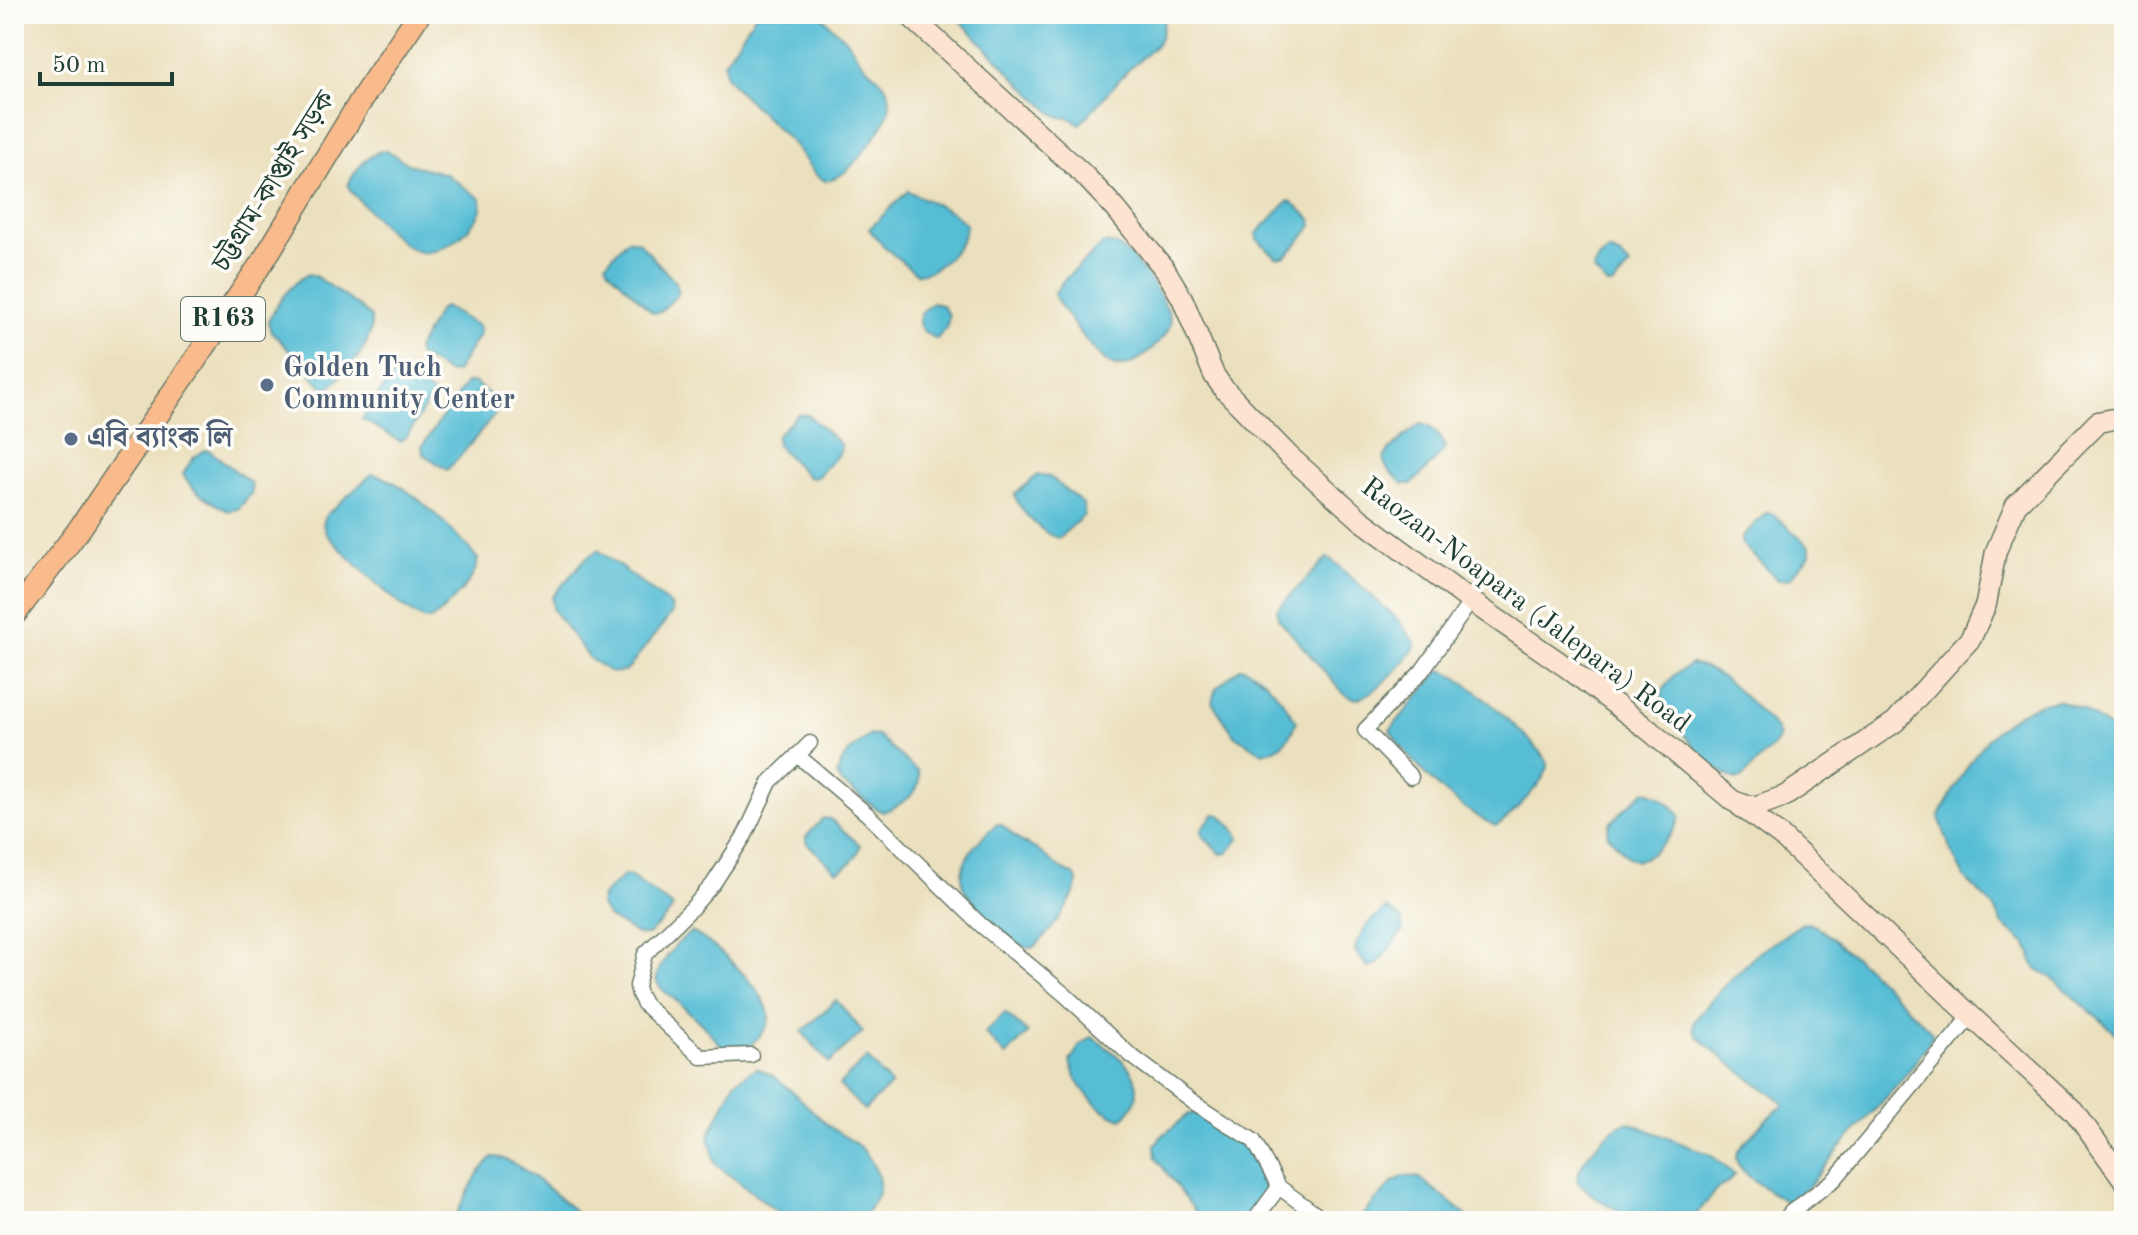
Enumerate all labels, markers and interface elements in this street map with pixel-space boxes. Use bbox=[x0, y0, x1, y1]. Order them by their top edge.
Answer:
scale bar bbox=[40, 36, 172, 86]
text: 50 m bbox=[52, 54, 106, 78]
street label: চট্টগ্রাম-কাপ্তাই সড়ক bbox=[203, 83, 342, 278]
road number: R163 bbox=[181, 297, 265, 341]
place label: Golden Tuch Community Center bbox=[283, 355, 515, 415]
marker: Golden Tuch Community Center bbox=[258, 376, 276, 394]
place label: এবি ব্যাংক লি bbox=[87, 419, 235, 453]
marker: এবি ব্যাংক লি bbox=[62, 430, 80, 448]
street label: Raozan-Noapara (Jalepara) Road bbox=[1355, 473, 1695, 739]

